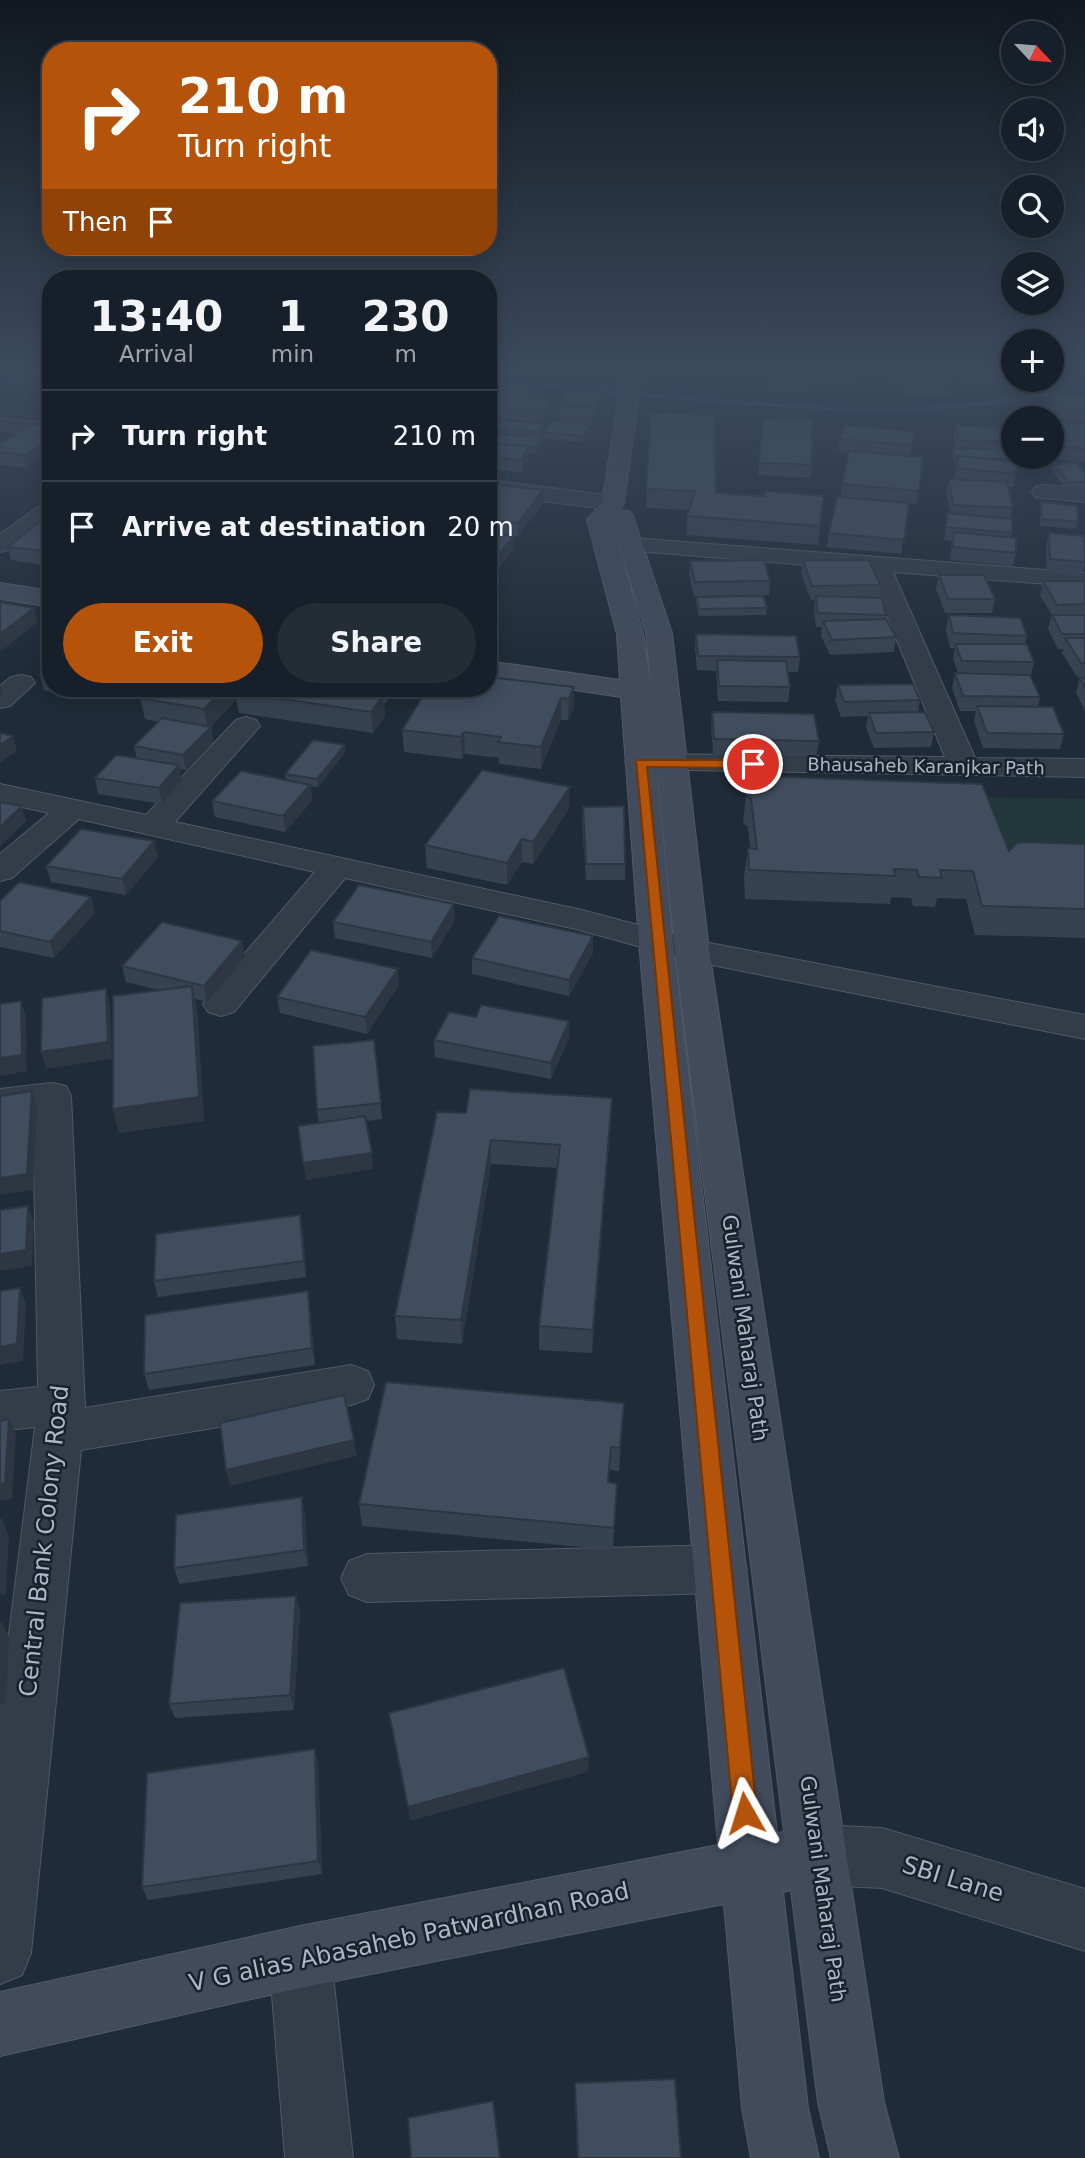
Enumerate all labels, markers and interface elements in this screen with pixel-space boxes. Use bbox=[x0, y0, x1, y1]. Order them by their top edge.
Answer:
north arrow bbox=[1001, 21, 1064, 84]
map controls bbox=[1001, 21, 1064, 469]
text: 210 m bbox=[178, 68, 348, 125]
icon: right bbox=[63, 70, 154, 161]
button: sound bbox=[1001, 98, 1064, 161]
text: Turn right bbox=[178, 127, 331, 165]
button: search bbox=[1001, 175, 1064, 238]
icon: arrive bbox=[142, 203, 180, 241]
text: Then bbox=[63, 207, 128, 237]
button: layers bbox=[1001, 252, 1064, 315]
text: 13:40 bbox=[90, 292, 223, 341]
text: 1 bbox=[278, 292, 307, 341]
text: 230 bbox=[362, 292, 449, 341]
button: + bbox=[1001, 329, 1064, 392]
text: Arrival bbox=[119, 341, 194, 367]
text: min bbox=[271, 341, 314, 367]
text: m bbox=[394, 341, 417, 367]
button: − bbox=[1001, 406, 1064, 469]
icon: right bbox=[63, 417, 101, 455]
text: Turn right bbox=[122, 421, 267, 451]
text: 210 m bbox=[393, 421, 476, 451]
icon: arrive bbox=[63, 508, 101, 546]
text: Arrive at destination bbox=[122, 512, 426, 542]
text: 20 m bbox=[447, 512, 514, 542]
button: Exit bbox=[63, 603, 263, 683]
button: Share bbox=[277, 603, 476, 683]
pin bbox=[723, 734, 783, 794]
icon: arrive bbox=[734, 745, 772, 783]
street label: Bhausaheb Karanjkar Path bbox=[807, 753, 1045, 779]
street label: Gulwani Maharaj Path bbox=[717, 1213, 773, 1443]
street label: Central Bank Colony Road bbox=[14, 1384, 74, 1698]
street label: Gulwani Maharaj Path bbox=[795, 1774, 851, 2004]
position arrow bbox=[708, 1776, 782, 1850]
street label: SBI Lane bbox=[899, 1850, 1007, 1908]
street label: V G alias Abasaheb Patwardhan Road bbox=[186, 1877, 632, 1997]

